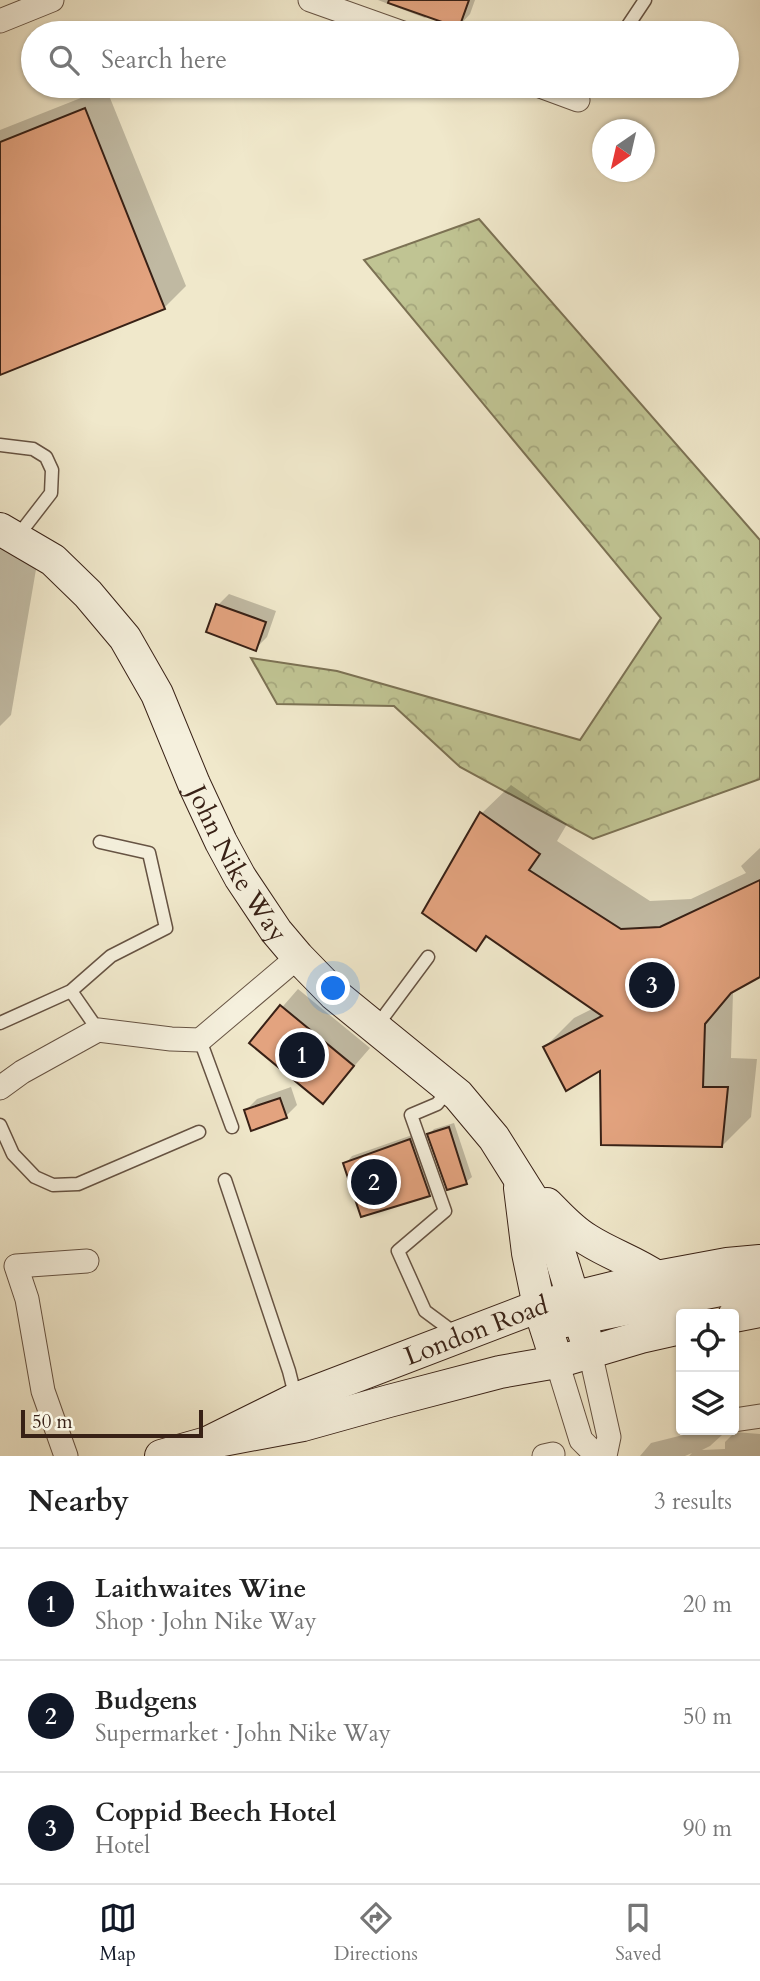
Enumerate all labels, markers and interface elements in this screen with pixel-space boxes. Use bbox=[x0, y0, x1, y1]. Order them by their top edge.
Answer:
search box bbox=[21, 21, 739, 98]
icon: search bbox=[45, 41, 83, 79]
text: Search here bbox=[101, 42, 227, 77]
north arrow bbox=[592, 119, 655, 182]
street label: John Nike Way bbox=[178, 776, 295, 950]
pin: 3 bbox=[629, 959, 675, 1011]
your location bbox=[316, 971, 350, 1005]
pin: 1 bbox=[279, 1029, 325, 1081]
pin: 2 bbox=[351, 1156, 397, 1208]
street label: London Road bbox=[399, 1287, 551, 1374]
map controls bbox=[676, 1309, 739, 1435]
button: locate bbox=[676, 1309, 739, 1372]
button: layers bbox=[676, 1372, 739, 1435]
scale bar bbox=[21, 1407, 203, 1439]
text: 50 m bbox=[32, 1409, 73, 1435]
text: Nearby bbox=[28, 1481, 129, 1522]
text: 3 results bbox=[654, 1486, 732, 1517]
text: Laithwaites Wine bbox=[95, 1571, 306, 1606]
text: 1 bbox=[45, 1589, 57, 1620]
text: 20 m bbox=[683, 1589, 732, 1620]
text: Shop · John Nike Way bbox=[95, 1606, 317, 1637]
text: Budgens bbox=[95, 1683, 197, 1718]
text: 2 bbox=[45, 1701, 57, 1732]
text: 50 m bbox=[683, 1701, 732, 1732]
text: Supermarket · John Nike Way bbox=[95, 1718, 391, 1749]
text: Coppid Beech Hotel bbox=[95, 1795, 336, 1830]
text: 3 bbox=[45, 1813, 57, 1844]
text: 90 m bbox=[683, 1813, 732, 1844]
text: Hotel bbox=[95, 1830, 150, 1861]
tab: Map bbox=[99, 1899, 137, 1967]
tab: Directions bbox=[334, 1899, 418, 1967]
tab: Saved bbox=[615, 1899, 661, 1967]

